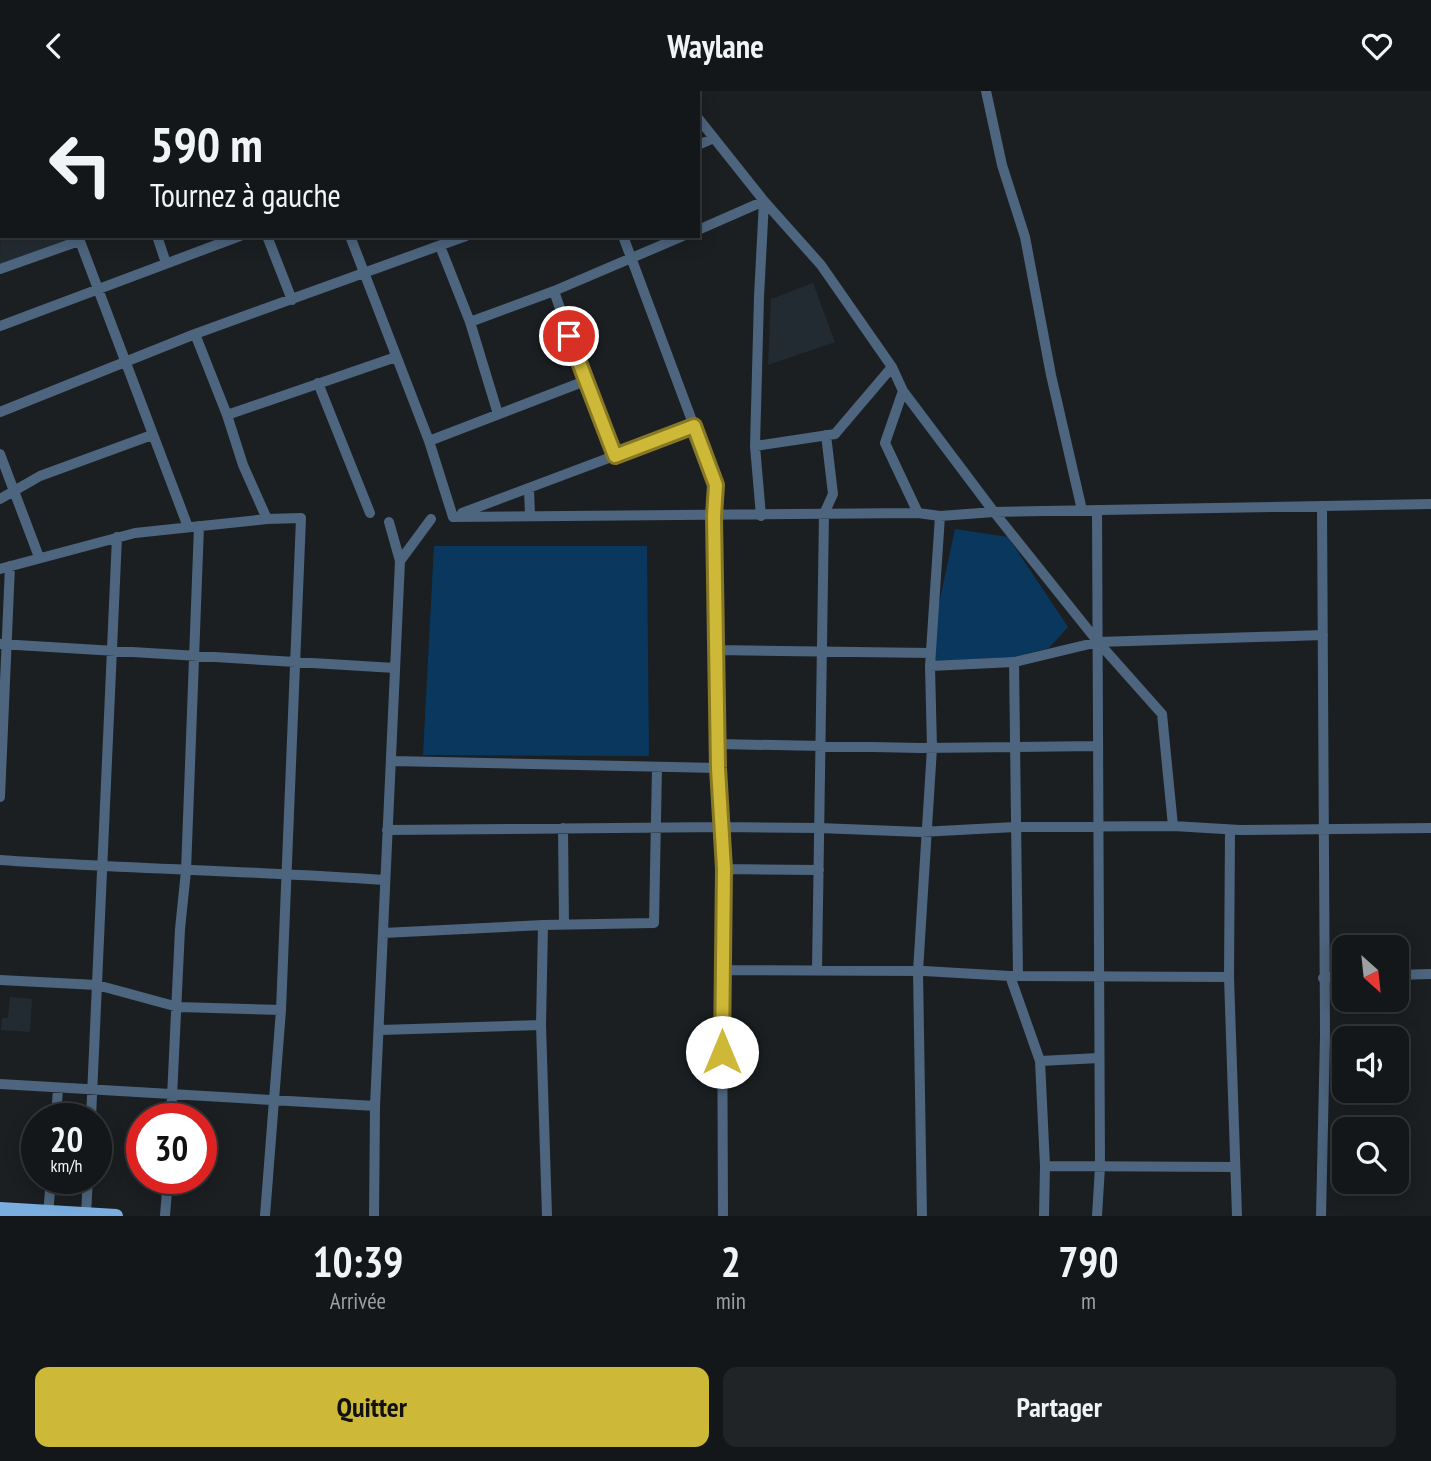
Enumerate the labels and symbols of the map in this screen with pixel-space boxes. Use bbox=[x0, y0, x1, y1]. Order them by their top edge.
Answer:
pin bbox=[539, 306, 599, 366]
north arrow bbox=[1332, 935, 1409, 1011]
position arrow bbox=[685, 1015, 759, 1089]
speed limit sign: 30 bbox=[126, 1103, 217, 1194]

